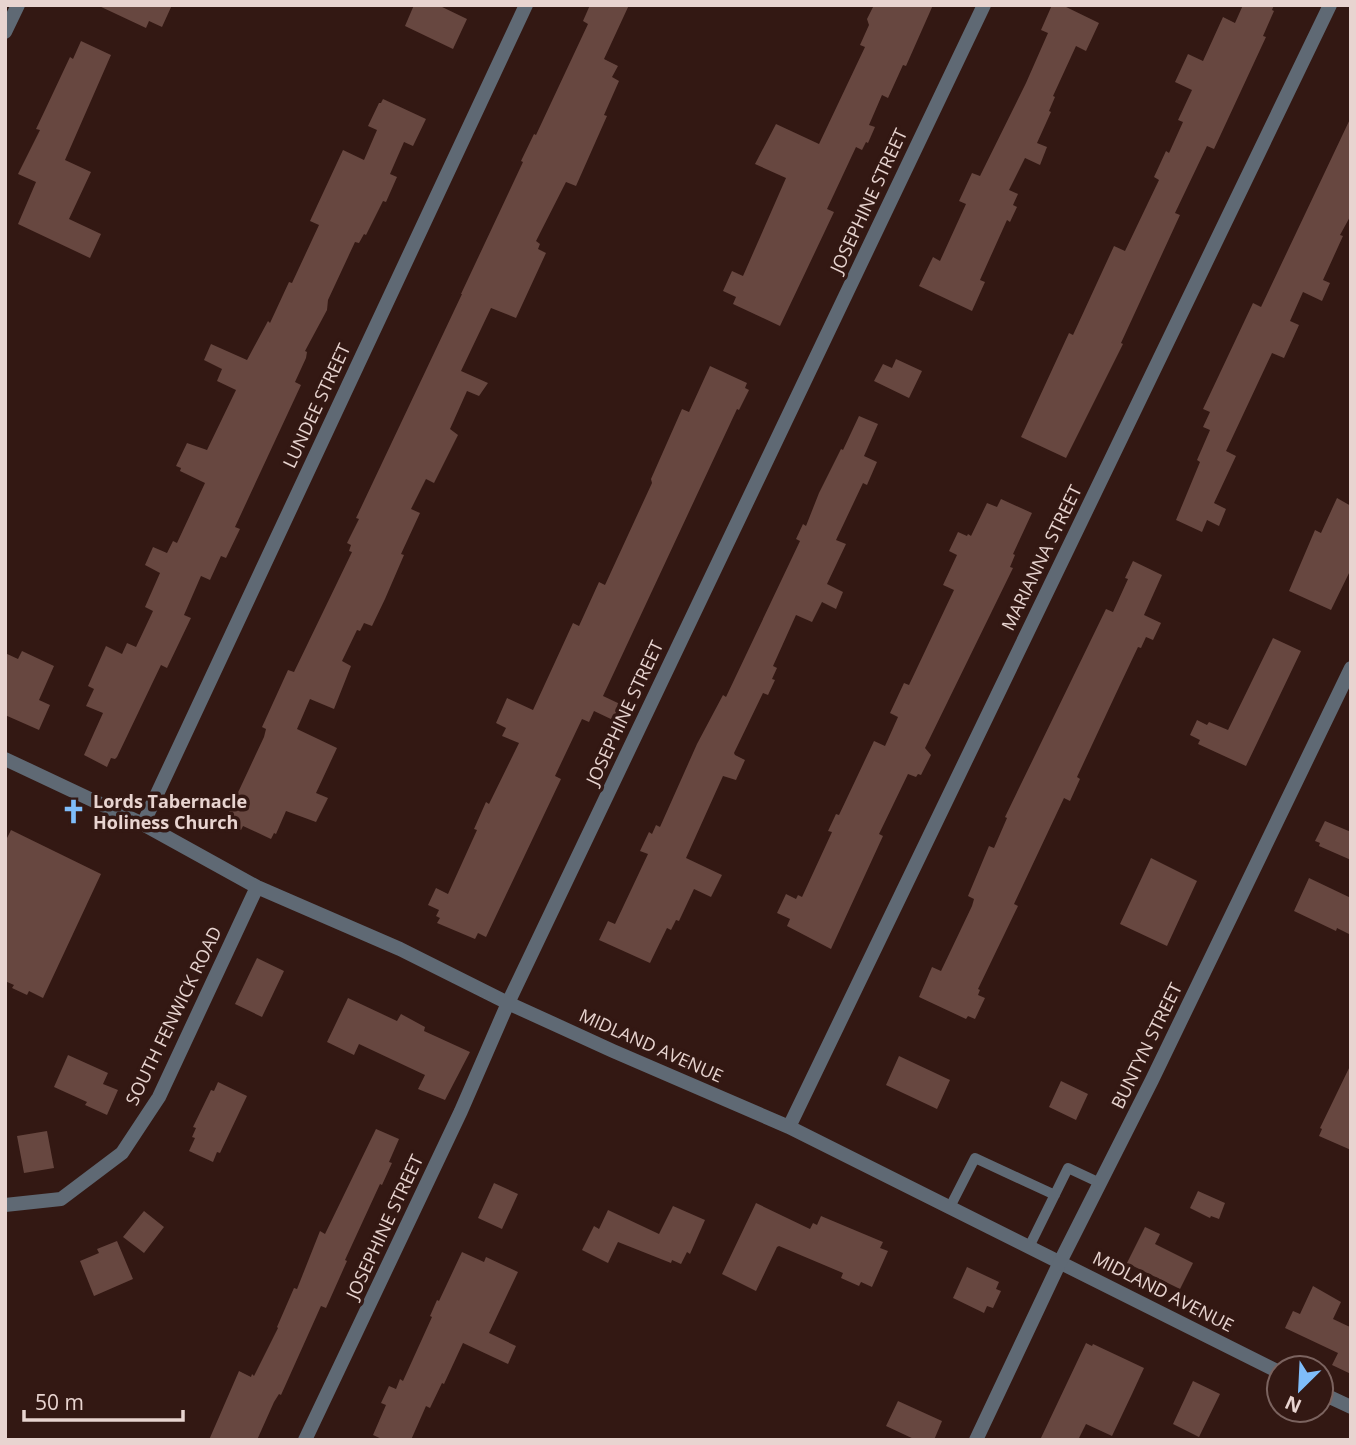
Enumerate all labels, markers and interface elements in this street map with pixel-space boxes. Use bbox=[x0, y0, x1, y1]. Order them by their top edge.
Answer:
street label: JOSEPHINE STREET bbox=[823, 124, 912, 279]
street label: LUNDEE STREET bbox=[277, 339, 355, 472]
street label: MARIANNA STREET bbox=[995, 481, 1087, 634]
street label: JOSEPHINE STREET bbox=[579, 636, 668, 791]
place label: Lords Tabernacle Holiness Church bbox=[93, 789, 247, 834]
church icon: Lords Tabernacle Holiness Church bbox=[59, 798, 87, 826]
street label: SOUTH FENWICK ROAD bbox=[119, 922, 227, 1109]
street label: BUNTYN STREET bbox=[1105, 979, 1187, 1113]
street label: MIDLAND AVENUE bbox=[576, 1003, 727, 1088]
street label: JOSEPHINE STREET bbox=[339, 1150, 428, 1305]
street label: MIDLAND AVENUE bbox=[1089, 1245, 1238, 1337]
north arrow bbox=[1265, 1354, 1335, 1424]
scale bar bbox=[24, 1378, 184, 1422]
text: 50 m bbox=[35, 1388, 84, 1416]
text: N bbox=[1281, 1390, 1305, 1420]

